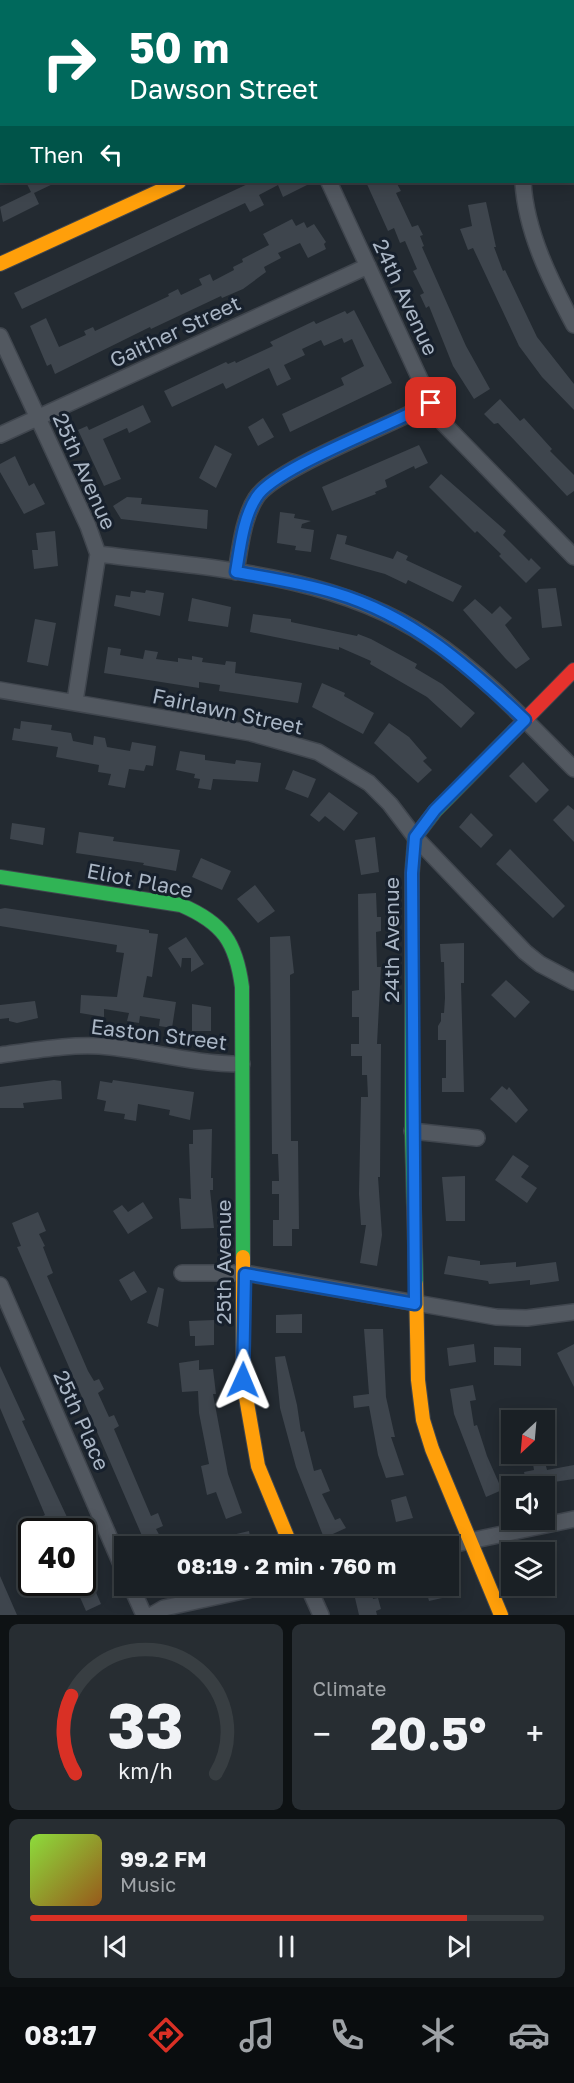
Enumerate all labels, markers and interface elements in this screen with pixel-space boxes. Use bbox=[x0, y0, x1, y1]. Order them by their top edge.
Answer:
text: 50 m bbox=[129, 22, 229, 72]
icon: right bbox=[30, 24, 108, 102]
text: Dawson Street bbox=[129, 73, 319, 105]
icon: left bbox=[95, 138, 128, 171]
text: Then bbox=[30, 141, 83, 168]
street label: 24th Avenue bbox=[368, 235, 444, 359]
street label: Gaither Street bbox=[105, 289, 245, 373]
pin bbox=[405, 377, 456, 428]
icon: arrive bbox=[414, 386, 447, 419]
street label: 25th Avenue bbox=[48, 409, 122, 533]
street label: Fairlawn Street bbox=[150, 682, 306, 740]
street label: Eliot Place bbox=[85, 857, 195, 903]
street label: 24th Avenue bbox=[378, 877, 404, 1003]
street label: Easton Street bbox=[89, 1013, 229, 1055]
street label: 25th Avenue bbox=[210, 1199, 236, 1325]
position arrow bbox=[211, 1348, 275, 1412]
street label: 25th Place bbox=[48, 1366, 116, 1474]
north arrow bbox=[501, 1410, 555, 1464]
map controls bbox=[501, 1410, 555, 1596]
button: sound bbox=[501, 1476, 555, 1530]
speed limit sign: 40 bbox=[18, 1518, 96, 1596]
button: layers bbox=[501, 1542, 555, 1596]
text: 08:19 · 2 min · 760 m bbox=[177, 1552, 396, 1579]
text: Climate bbox=[313, 1676, 386, 1700]
text: 33 bbox=[108, 1687, 184, 1762]
text: 20.5° bbox=[370, 1706, 486, 1760]
text: − bbox=[313, 1714, 331, 1753]
text: + bbox=[526, 1714, 544, 1753]
text: km/h bbox=[118, 1758, 173, 1784]
text: 99.2 FM bbox=[120, 1845, 207, 1872]
text: Music bbox=[120, 1872, 176, 1896]
icon: previous bbox=[99, 1930, 132, 1963]
icon: pause bbox=[270, 1930, 303, 1963]
icon: next bbox=[442, 1930, 475, 1963]
icon: directions bbox=[145, 2014, 187, 2056]
icon: music bbox=[236, 2014, 278, 2056]
icon: phone bbox=[326, 2014, 368, 2056]
icon: climate bbox=[417, 2014, 459, 2056]
icon: car bbox=[508, 2014, 550, 2056]
text: 08:17 bbox=[24, 2019, 96, 2051]

